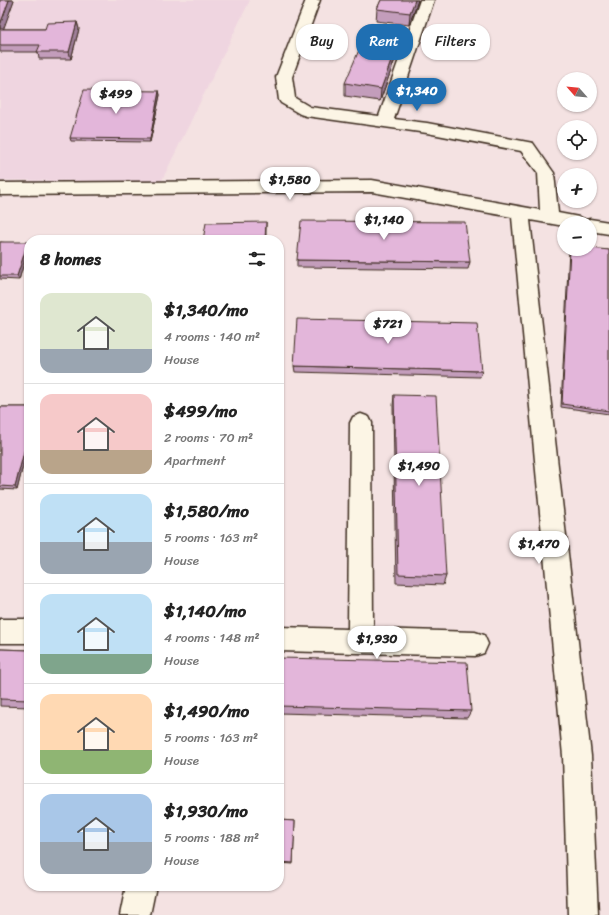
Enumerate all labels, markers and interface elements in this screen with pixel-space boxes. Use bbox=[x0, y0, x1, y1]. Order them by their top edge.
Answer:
chip: Buy bbox=[296, 24, 348, 60]
chip: Rent bbox=[356, 24, 413, 60]
chip: Filters bbox=[421, 24, 490, 60]
north arrow bbox=[557, 72, 597, 112]
map controls bbox=[557, 72, 597, 256]
pin: $1,340 bbox=[384, 78, 450, 112]
text: $1,340 bbox=[396, 79, 438, 102]
pin: $499 bbox=[92, 81, 140, 115]
text: $499 bbox=[100, 82, 132, 105]
button: locate bbox=[557, 120, 597, 160]
pin: $1,580 bbox=[257, 167, 323, 201]
text: $1,580 bbox=[269, 168, 311, 191]
button: + bbox=[557, 168, 597, 208]
pin: $1,140 bbox=[351, 207, 417, 241]
text: $1,140 bbox=[364, 208, 404, 231]
button: − bbox=[557, 216, 597, 256]
text: 8 homes bbox=[40, 244, 101, 274]
icon: filters bbox=[246, 248, 268, 270]
text: $1,340/mo bbox=[164, 295, 248, 325]
icon: home bbox=[72, 309, 120, 357]
pin: $721 bbox=[364, 311, 412, 345]
text: $721 bbox=[373, 312, 403, 335]
text: 4 rooms · 140 m² bbox=[164, 325, 260, 348]
text: House bbox=[164, 348, 199, 371]
text: $499/mo bbox=[164, 396, 237, 426]
icon: home bbox=[72, 410, 120, 458]
text: 2 rooms · 70 m² bbox=[164, 426, 253, 449]
text: Apartment bbox=[164, 449, 225, 472]
pin: $1,490 bbox=[386, 453, 452, 487]
text: $1,490 bbox=[398, 454, 440, 477]
text: $1,580/mo bbox=[164, 496, 249, 526]
icon: home bbox=[72, 510, 120, 558]
text: 5 rooms · 163 m² bbox=[164, 526, 258, 549]
pin: $1,470 bbox=[506, 531, 572, 565]
text: $1,470 bbox=[518, 532, 560, 555]
text: House bbox=[164, 549, 199, 572]
text: $1,140/mo bbox=[164, 596, 246, 626]
icon: home bbox=[72, 610, 120, 658]
text: 4 rooms · 148 m² bbox=[164, 626, 260, 649]
pin: $1,930 bbox=[344, 626, 410, 660]
text: $1,930 bbox=[356, 627, 398, 650]
text: House bbox=[164, 649, 199, 672]
text: $1,490/mo bbox=[164, 696, 249, 726]
icon: home bbox=[72, 710, 120, 758]
text: 5 rooms · 163 m² bbox=[164, 726, 258, 749]
text: House bbox=[164, 749, 199, 772]
text: $1,930/mo bbox=[164, 796, 248, 826]
icon: home bbox=[72, 810, 120, 858]
text: 5 rooms · 188 m² bbox=[164, 826, 259, 849]
text: House bbox=[164, 849, 199, 872]

